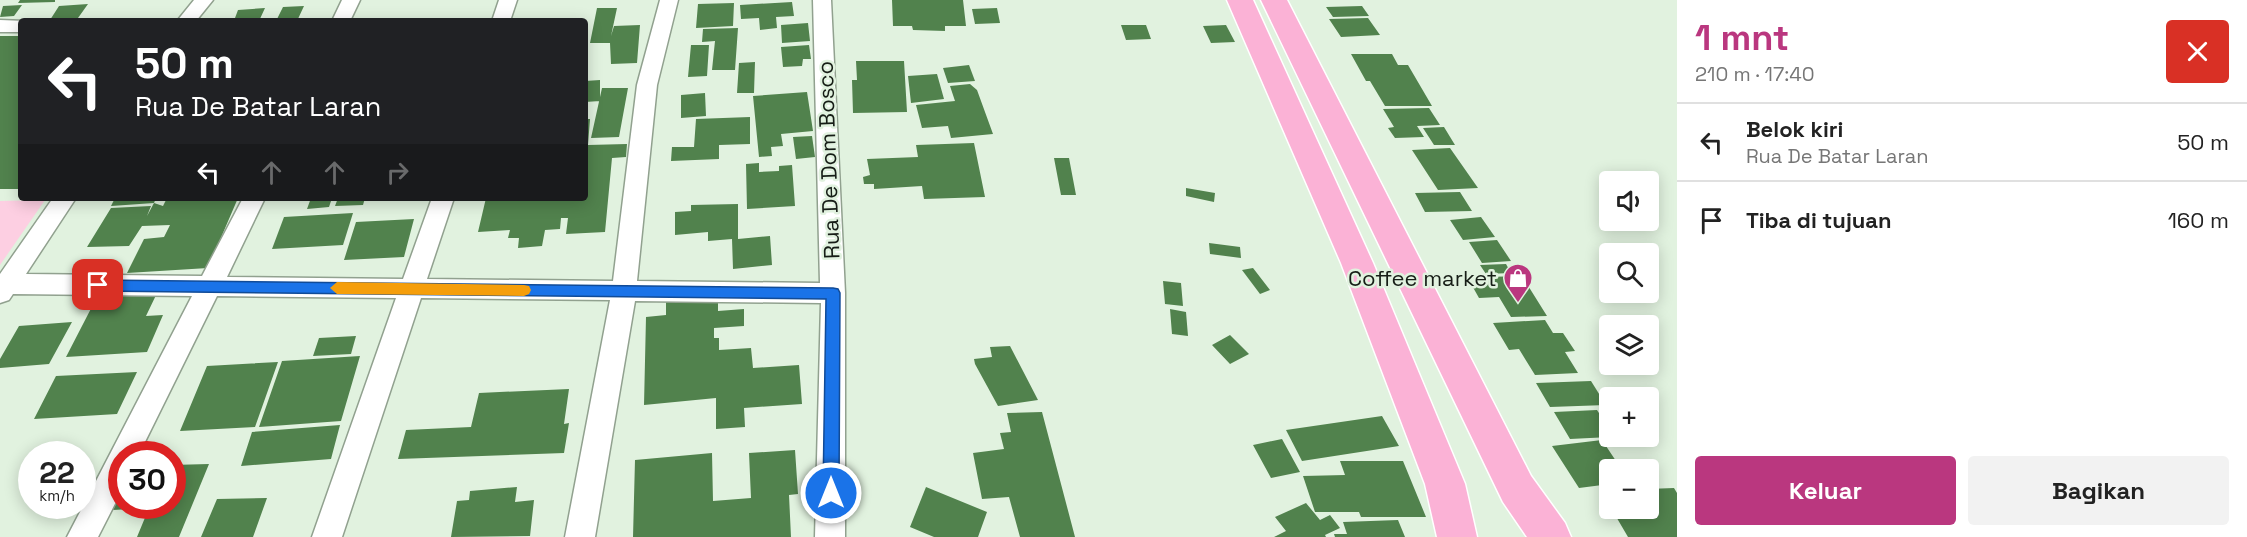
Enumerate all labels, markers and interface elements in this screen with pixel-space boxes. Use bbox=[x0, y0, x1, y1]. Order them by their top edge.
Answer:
text: 1 mnt bbox=[1695, 15, 1789, 61]
button: close bbox=[2166, 20, 2229, 83]
text: 50 m bbox=[135, 37, 234, 90]
icon: left bbox=[36, 42, 114, 120]
street label: Rua De Dom Bosco bbox=[811, 60, 845, 260]
text: 210 m · 17:40 bbox=[1695, 61, 1815, 87]
text: Rua De Batar Laran bbox=[135, 89, 381, 124]
text: Belok kiri bbox=[1746, 115, 1843, 143]
icon: left bbox=[1695, 126, 1728, 159]
text: 50 m bbox=[2177, 128, 2229, 156]
text: Rua De Batar Laran bbox=[1746, 143, 1929, 169]
icon: left bbox=[192, 156, 225, 189]
icon: ahead bbox=[255, 156, 288, 189]
icon: ahead bbox=[318, 156, 351, 189]
icon: right bbox=[381, 156, 414, 189]
map controls bbox=[1599, 171, 1659, 519]
button: sound bbox=[1599, 171, 1659, 231]
icon: arrive bbox=[1695, 204, 1728, 237]
text: Tiba di tujuan bbox=[1746, 206, 1892, 234]
text: 160 m bbox=[2168, 206, 2229, 234]
button: search bbox=[1599, 243, 1659, 303]
pin bbox=[72, 259, 123, 310]
shop icon: Coffee market bbox=[1502, 262, 1534, 304]
place label: Coffee market bbox=[1348, 264, 1497, 292]
icon: arrive bbox=[81, 268, 114, 301]
button: layers bbox=[1599, 315, 1659, 375]
button: + bbox=[1599, 387, 1659, 447]
speed limit sign: 30 bbox=[108, 441, 186, 519]
text: 22 bbox=[39, 453, 75, 492]
button: Keluar bbox=[1695, 456, 1956, 525]
button: Bagikan bbox=[1968, 456, 2229, 525]
button: − bbox=[1599, 459, 1659, 519]
position arrow bbox=[799, 461, 863, 525]
text: km/h bbox=[39, 486, 75, 505]

